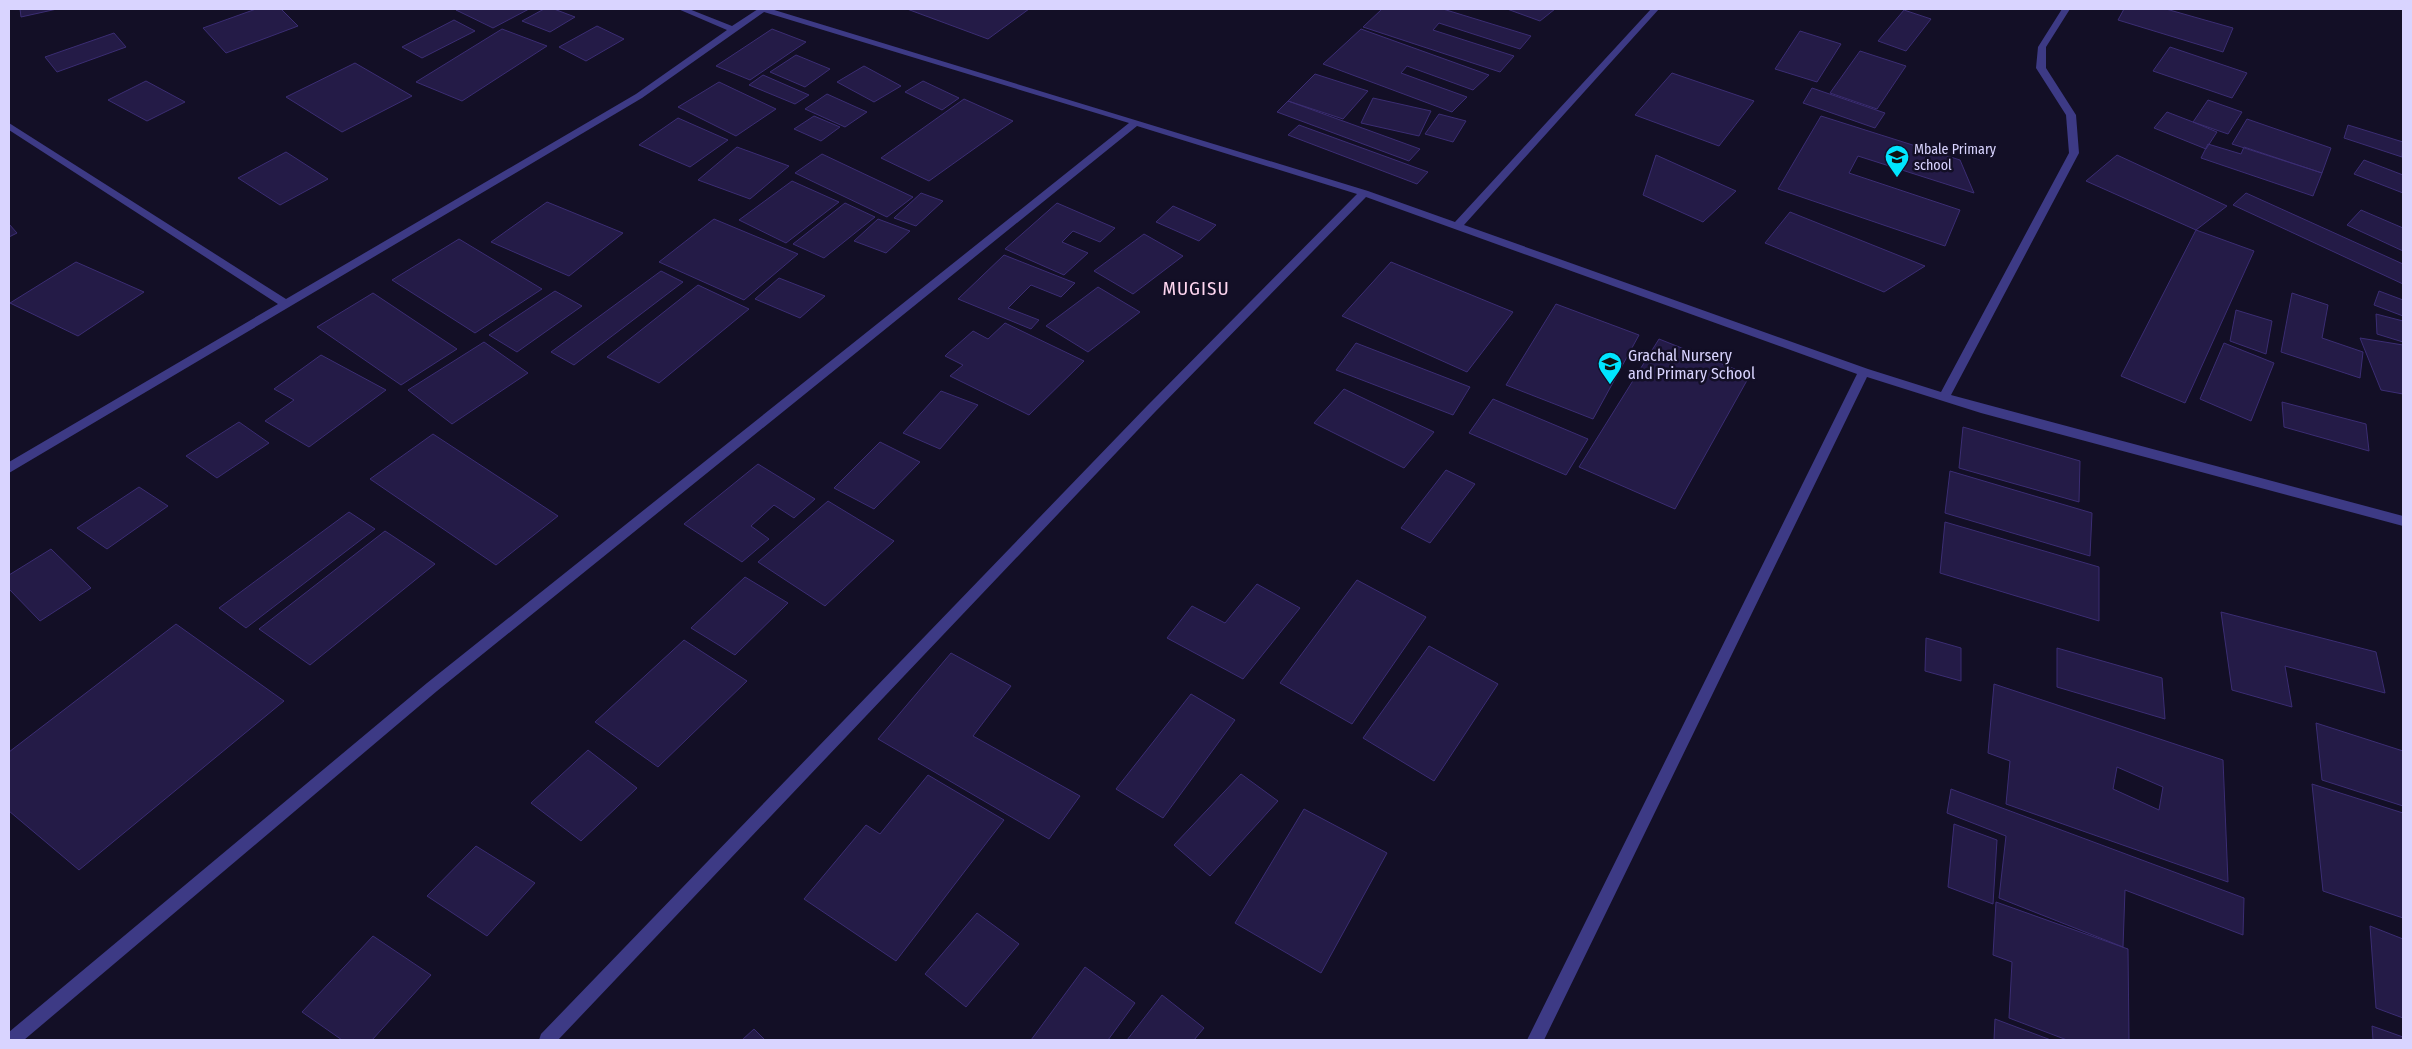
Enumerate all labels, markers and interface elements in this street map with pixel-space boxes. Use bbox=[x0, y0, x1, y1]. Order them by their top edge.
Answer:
place label: Mbale Primary school bbox=[1914, 141, 1997, 174]
school or university icon: Mbale Primary school bbox=[1884, 144, 1910, 178]
district label: MUGISU bbox=[1162, 277, 1230, 300]
place label: Grachal Nursery and Primary School bbox=[1628, 346, 1755, 383]
school or university icon: Grachal Nursery and Primary School bbox=[1597, 351, 1623, 385]

